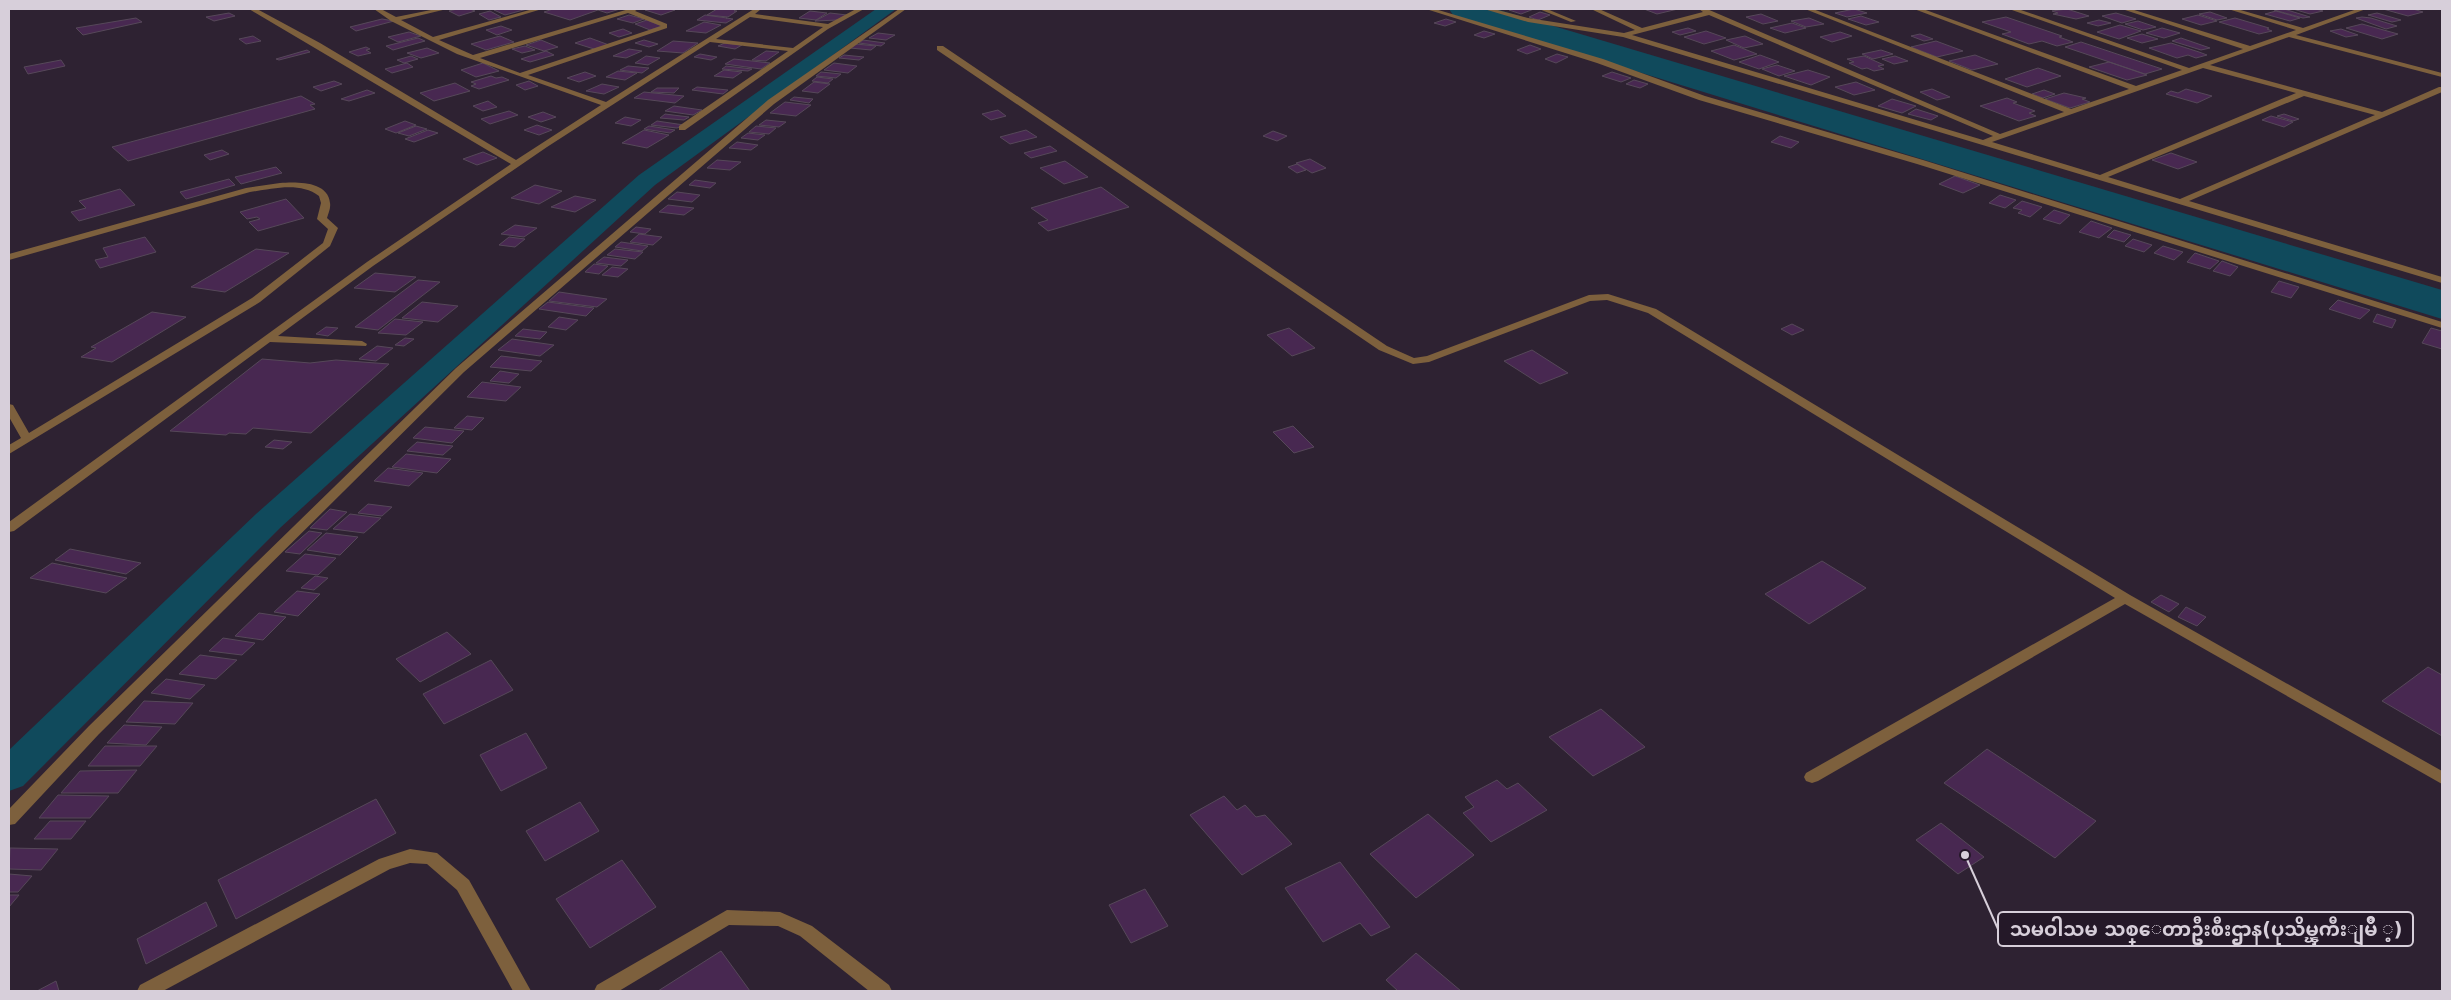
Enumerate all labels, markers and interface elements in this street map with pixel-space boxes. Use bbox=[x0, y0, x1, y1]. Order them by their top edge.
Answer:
callout: သမဝါသမ သစ္ေတာဦးစီးဌာန(ပုသိမ္ၾကီးျမိဳ ့) bbox=[1998, 912, 2413, 946]
text: သမဝါသမ သစ္ေတာဦးစီးဌာန(ပုသိမ္ၾကီးျမိဳ ့) bbox=[2010, 916, 2402, 946]

